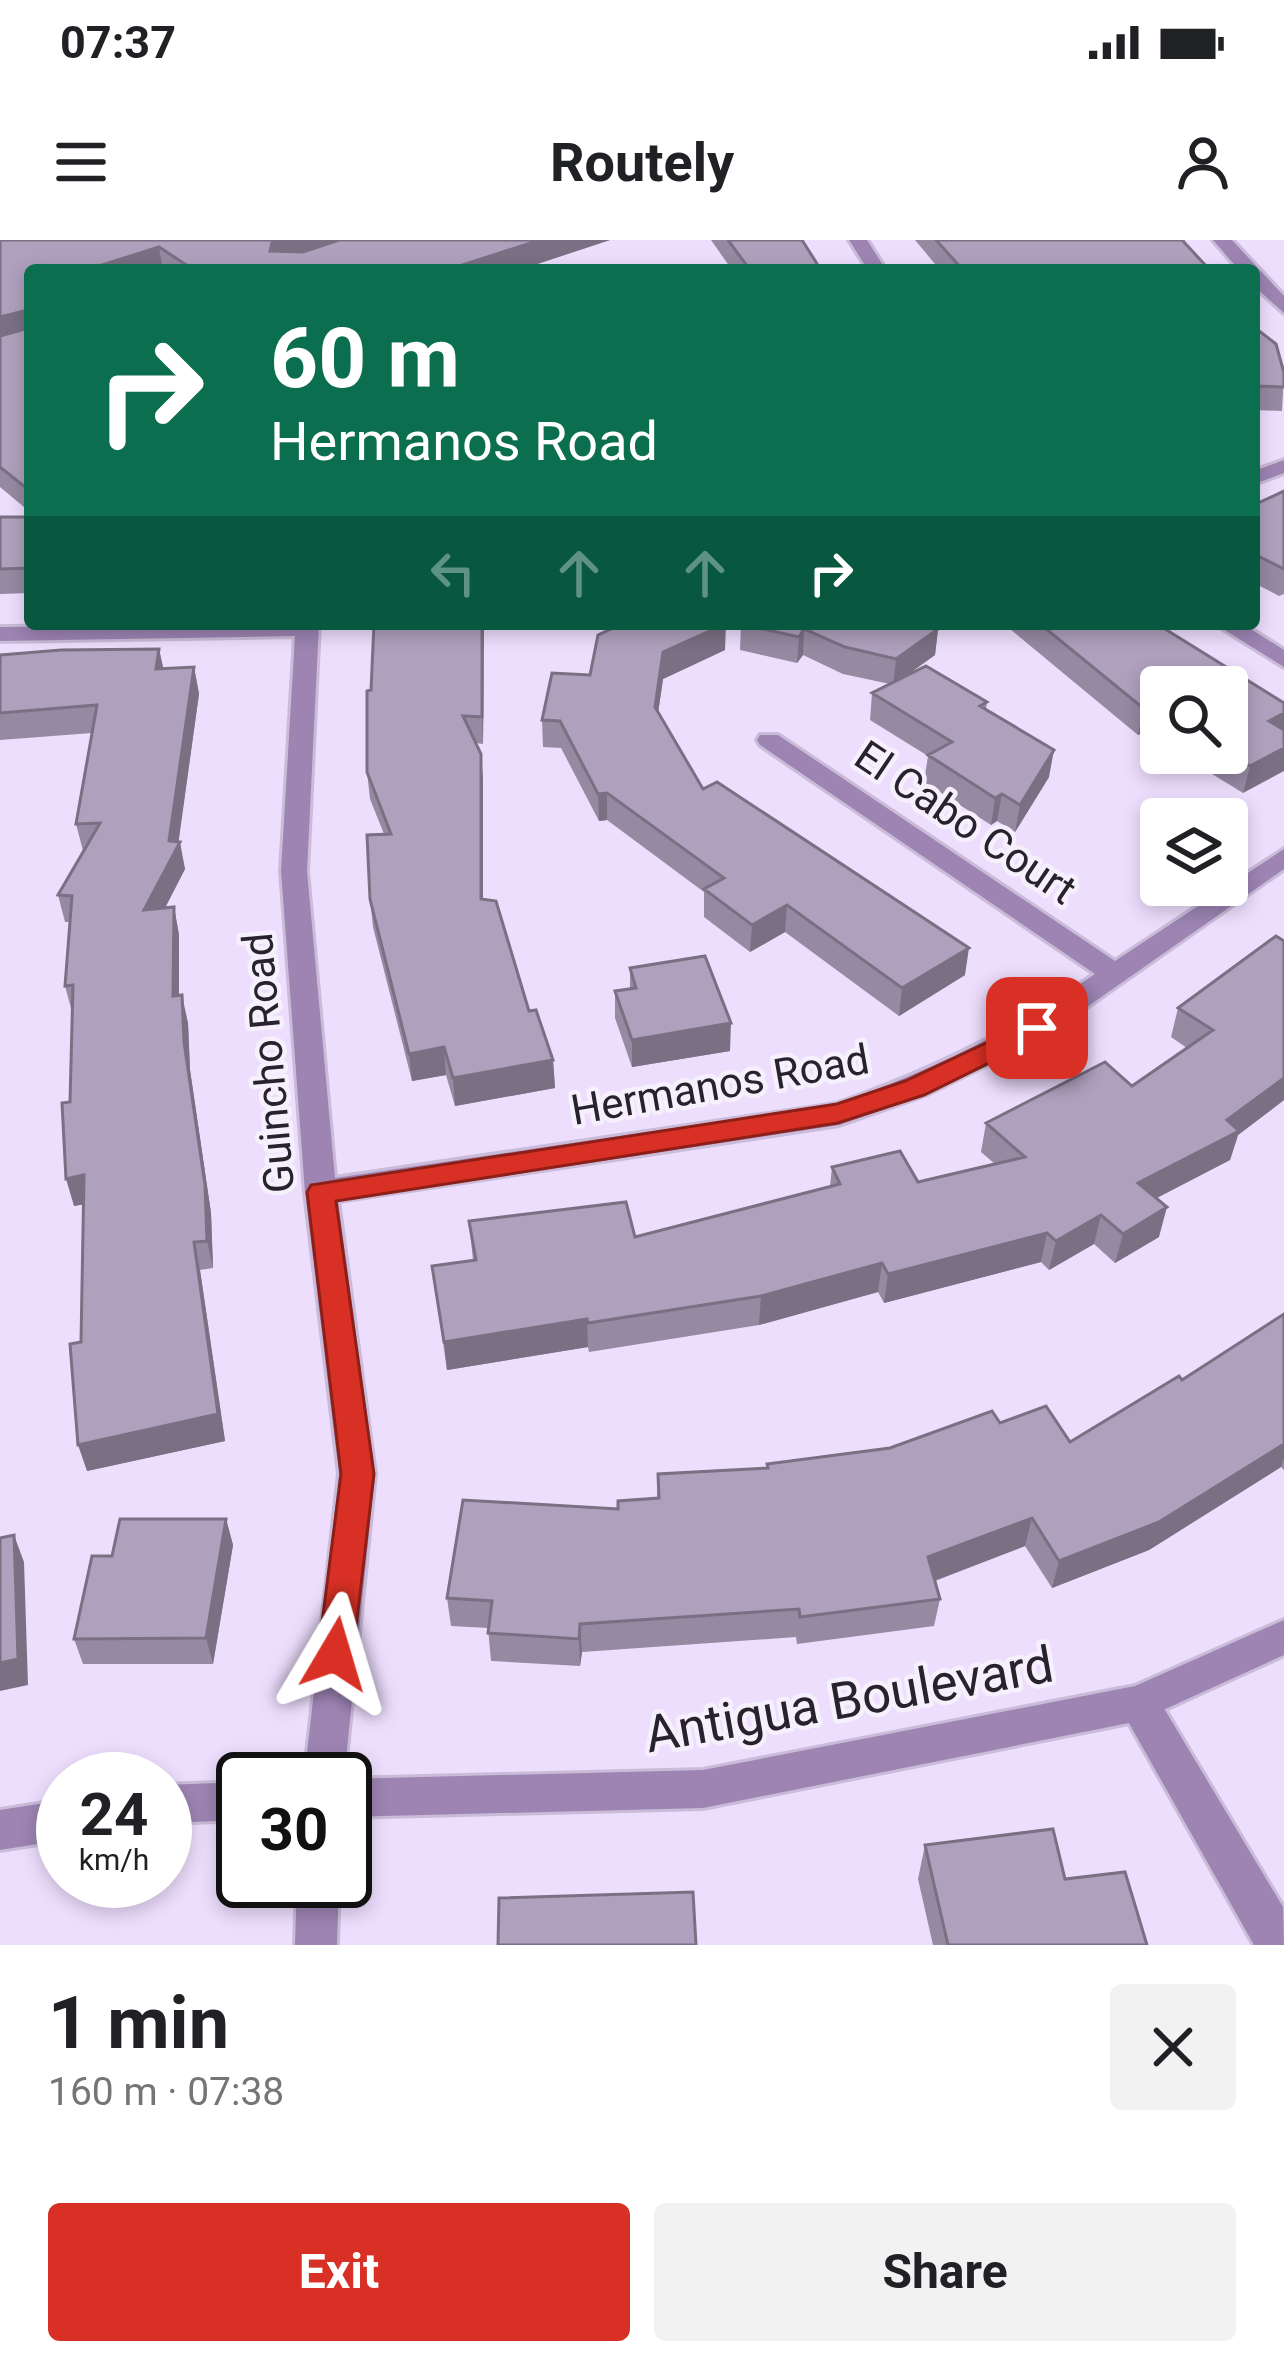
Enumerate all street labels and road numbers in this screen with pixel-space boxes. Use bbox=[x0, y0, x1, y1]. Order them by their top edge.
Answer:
street label: El Cabo Court bbox=[846, 731, 1086, 914]
street label: Guincho Road bbox=[233, 931, 304, 1195]
street label: Hermanos Road bbox=[567, 1034, 873, 1135]
street label: Antigua Boulevard bbox=[640, 1635, 1058, 1764]

